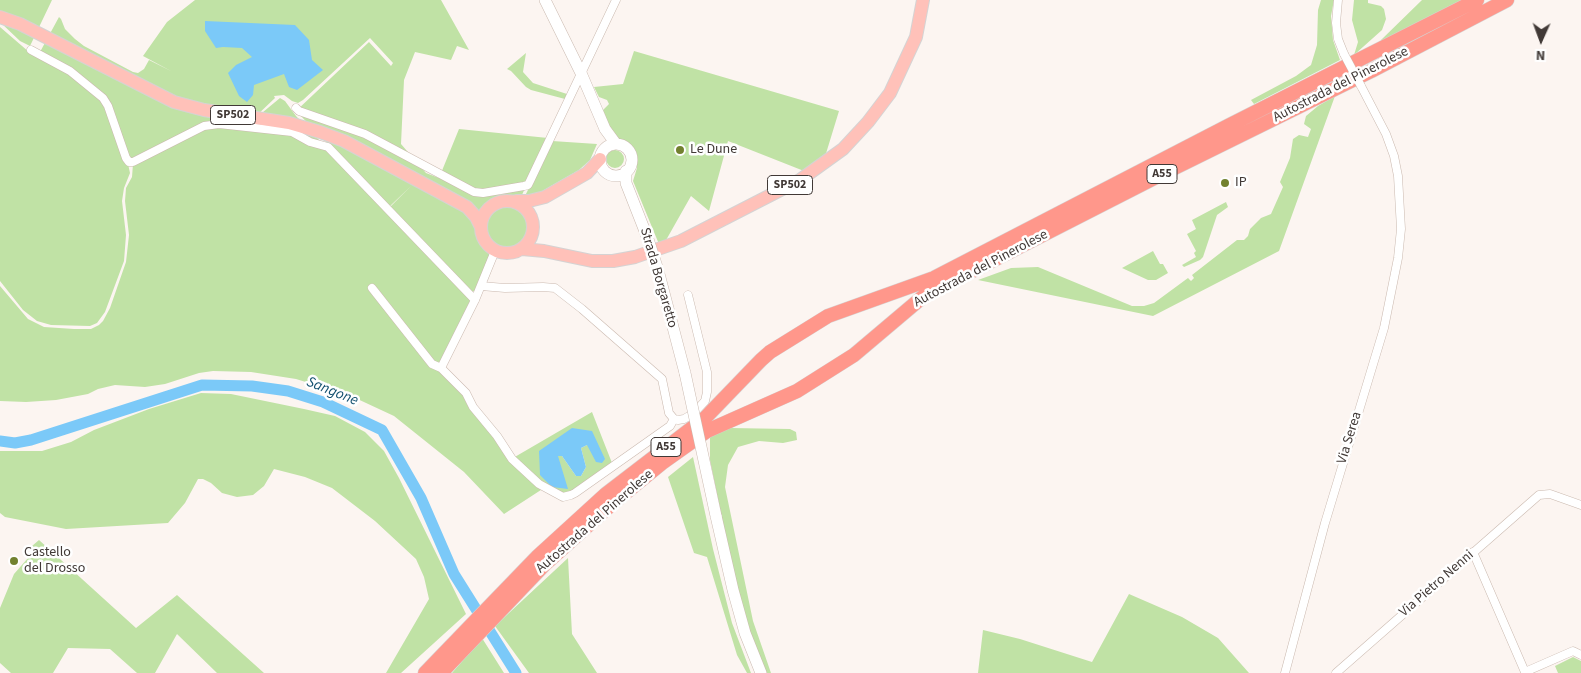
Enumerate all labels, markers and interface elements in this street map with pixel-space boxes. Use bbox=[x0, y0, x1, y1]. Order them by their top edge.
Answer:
north arrow bbox=[1516, 15, 1566, 65]
street label: Autostrada del Pinerolese bbox=[1271, 44, 1411, 126]
text: N bbox=[1535, 45, 1545, 65]
road number: SP502 bbox=[210, 106, 256, 124]
place label: Le Dune bbox=[690, 142, 737, 158]
marker: Le Dune bbox=[674, 144, 686, 156]
road number: A55 bbox=[1147, 164, 1177, 183]
place label: IP bbox=[1235, 175, 1247, 191]
road number: SP502 bbox=[768, 176, 812, 194]
marker: IP bbox=[1219, 177, 1231, 189]
street label: Strada Borgaretto bbox=[636, 226, 680, 330]
street label: Autostrada del Pinerolese bbox=[911, 227, 1051, 311]
water label: Sangone bbox=[303, 373, 361, 411]
street label: Via Serea bbox=[1334, 410, 1366, 466]
road number: A55 bbox=[651, 438, 681, 457]
street label: Autostrada del Pinerolese bbox=[533, 467, 657, 577]
place label: Castello del Drosso bbox=[24, 545, 85, 578]
street label: Via Pietro Nenni bbox=[1396, 547, 1478, 621]
marker: Castello del Drosso bbox=[8, 555, 20, 567]

